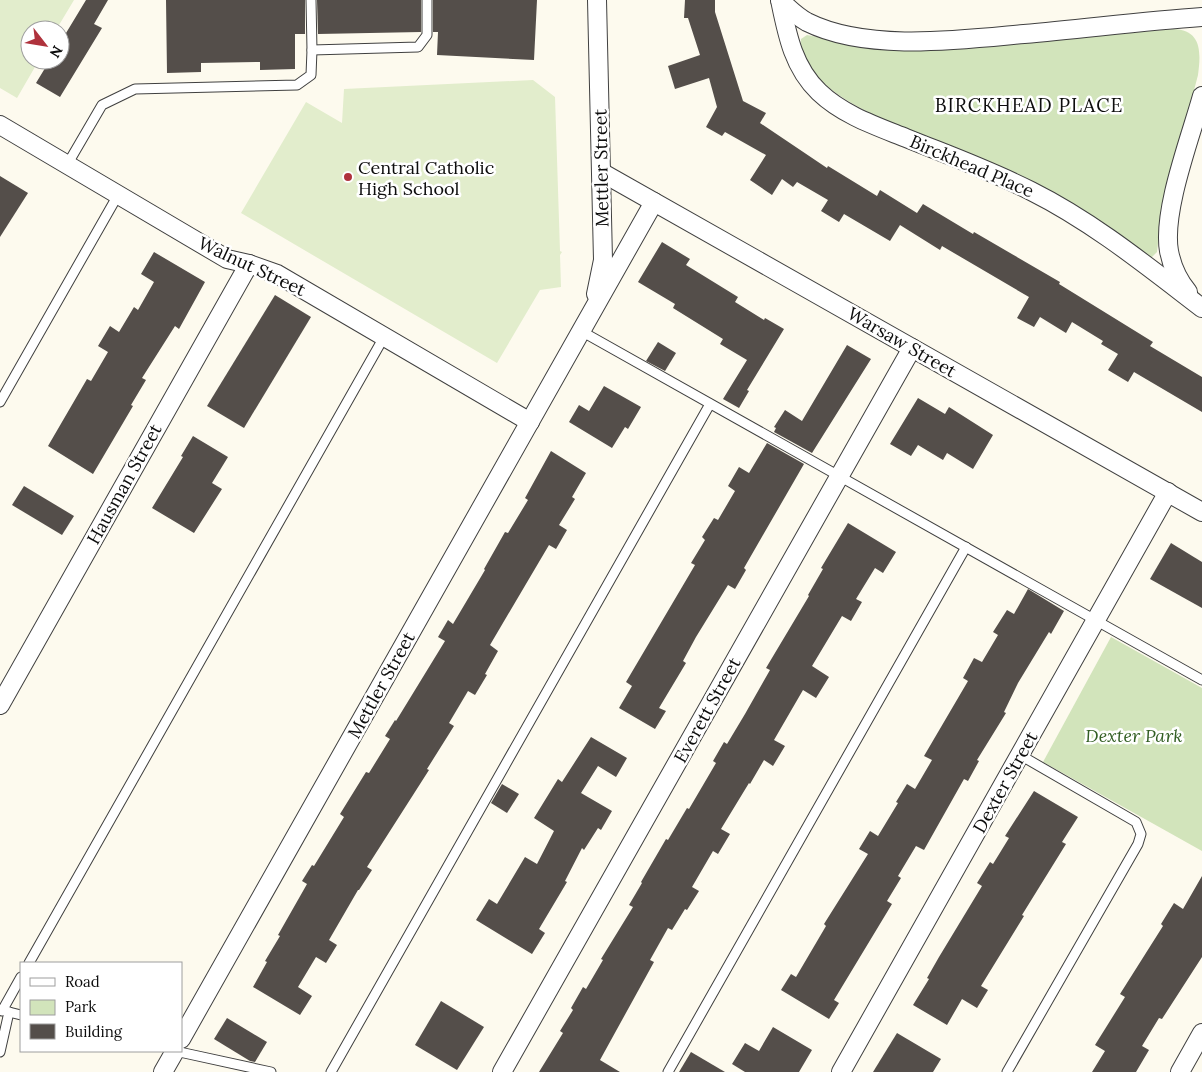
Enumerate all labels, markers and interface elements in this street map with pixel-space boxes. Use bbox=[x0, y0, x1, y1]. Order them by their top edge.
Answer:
north arrow bbox=[20, 20, 70, 70]
text: N bbox=[46, 42, 67, 61]
district label: BIRCKHEAD PLACE bbox=[935, 93, 1123, 117]
street label: Mettler Street bbox=[588, 109, 614, 227]
street label: Birckhead Place bbox=[907, 130, 1038, 203]
place label: Central Catholic High School bbox=[358, 156, 494, 200]
marker: Central Catholic High School bbox=[342, 171, 354, 183]
street label: Walnut Street bbox=[195, 231, 309, 301]
street label: Warsaw Street bbox=[843, 302, 961, 382]
street label: Hausman Street bbox=[81, 420, 167, 548]
street label: Mettler Street bbox=[342, 628, 420, 742]
street label: Everett Street bbox=[669, 653, 745, 767]
park label: Dexter Park bbox=[1085, 724, 1183, 747]
street label: Dexter Street bbox=[968, 727, 1042, 837]
legend bbox=[20, 962, 182, 1052]
text: Road bbox=[65, 972, 100, 991]
text: Park bbox=[65, 997, 96, 1016]
text: Building bbox=[65, 1022, 123, 1041]

